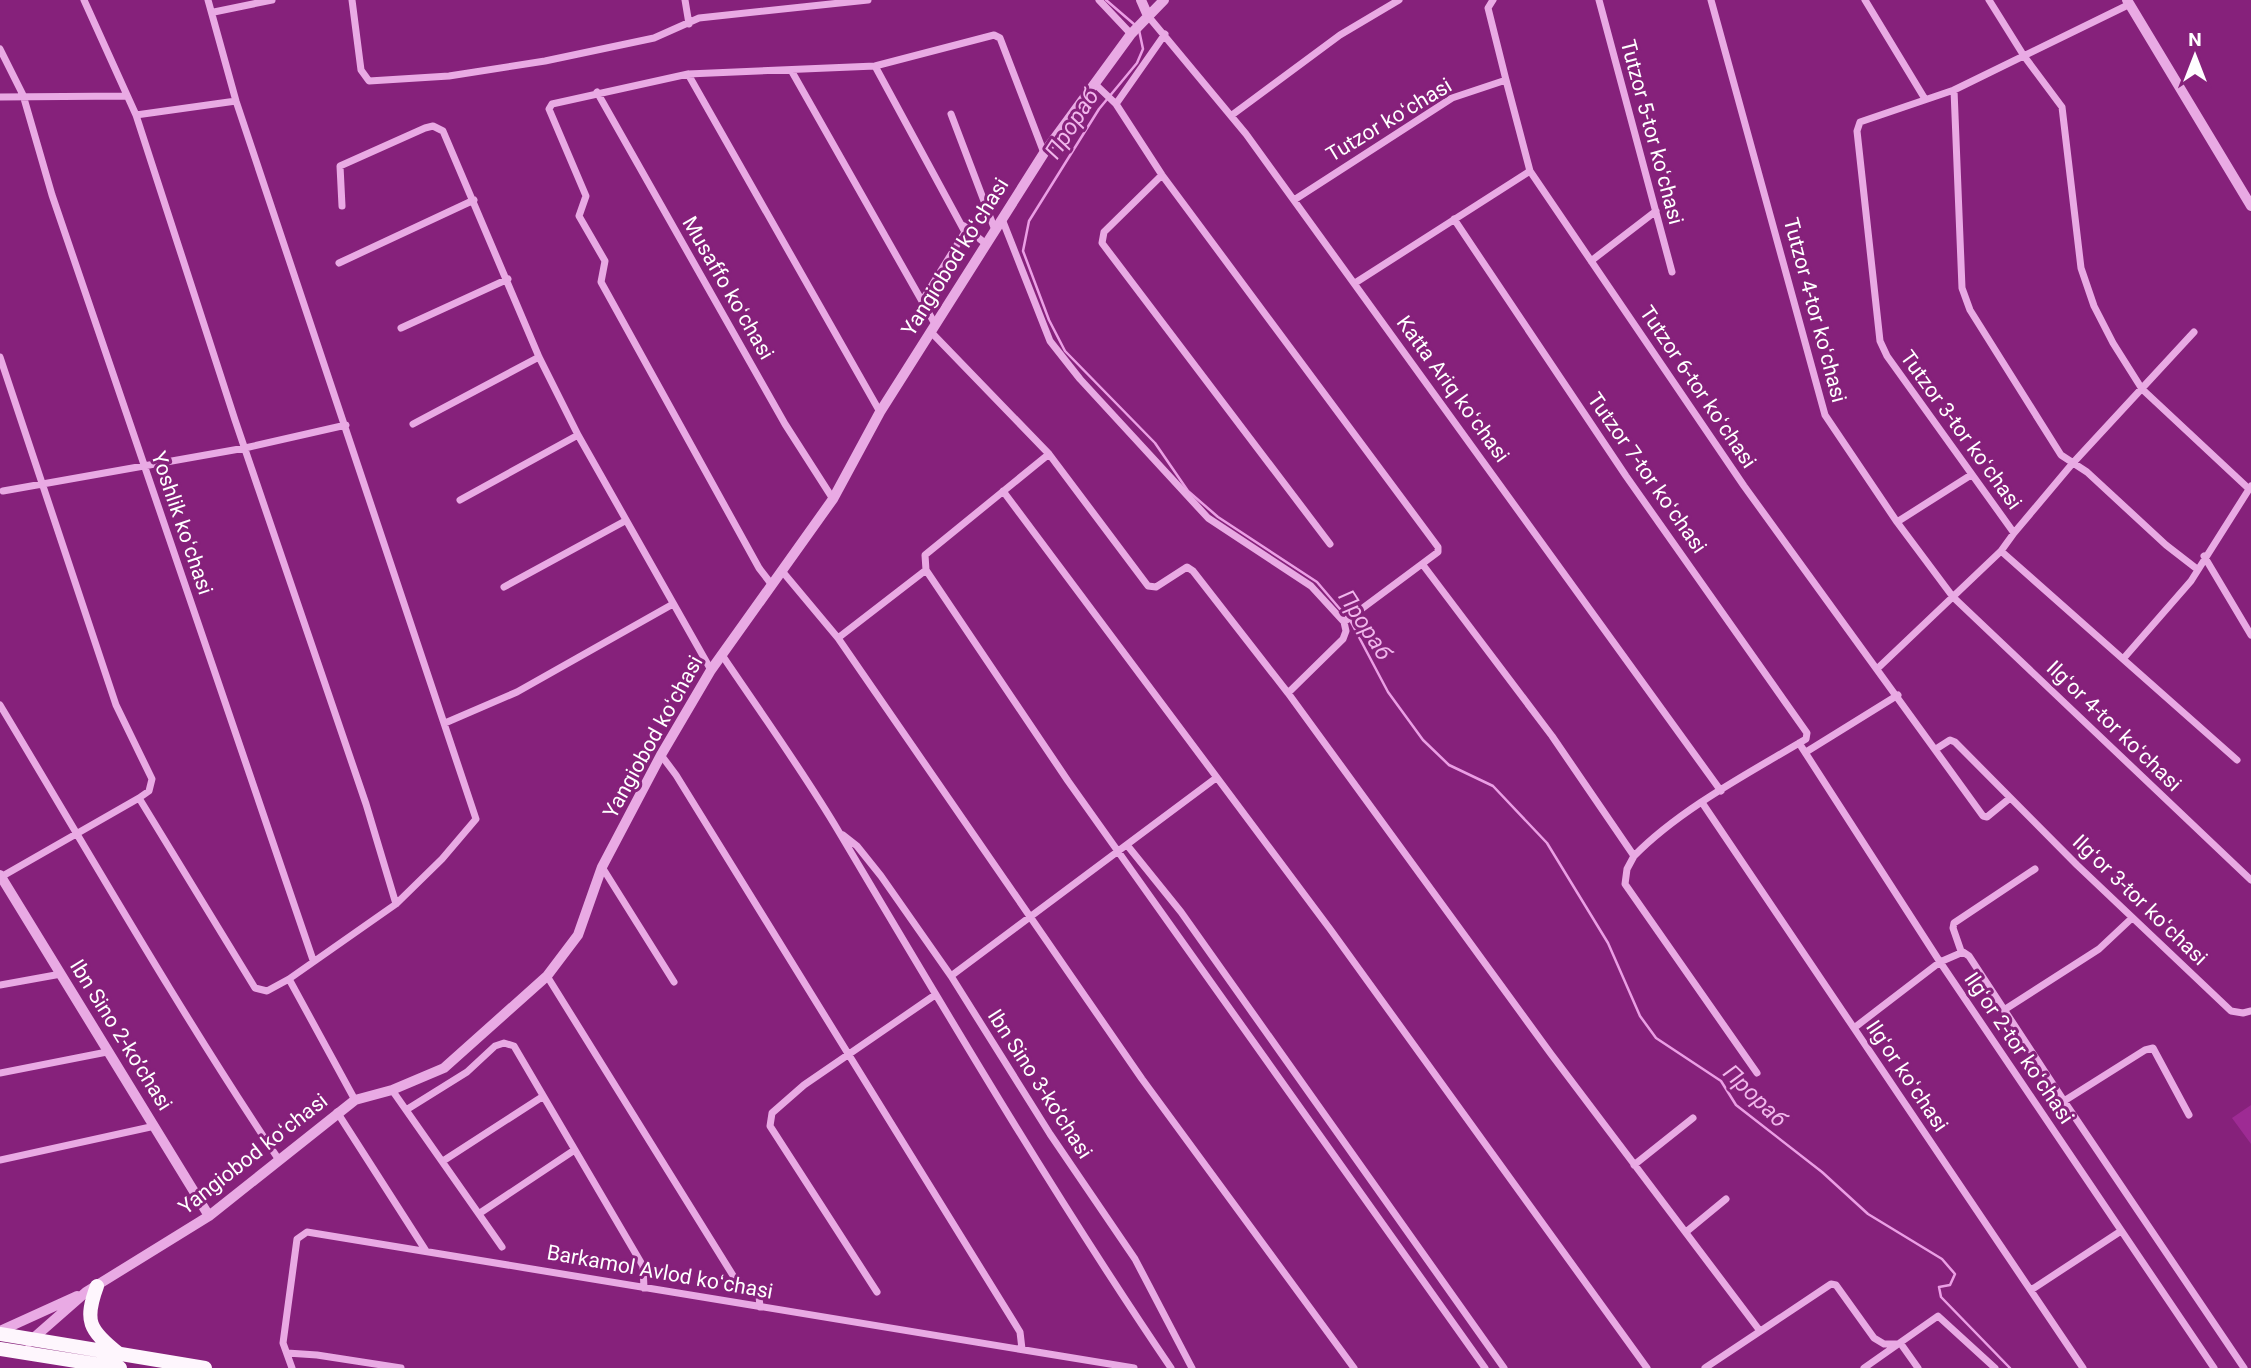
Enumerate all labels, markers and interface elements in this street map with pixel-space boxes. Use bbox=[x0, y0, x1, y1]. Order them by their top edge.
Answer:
north arrow bbox=[2160, 21, 2230, 91]
text: N bbox=[2188, 28, 2202, 51]
street label: Tutzor 5-tor koʻchasi bbox=[1616, 37, 1688, 227]
street label: Tutzor koʻchasi bbox=[1322, 73, 1456, 167]
water label: Прораб bbox=[1039, 83, 1105, 164]
street label: Yangiobod koʻchasi bbox=[897, 174, 1013, 340]
street label: Musaffo koʻchasi bbox=[677, 212, 779, 364]
street label: Tutzor 4-tor koʻchasi bbox=[1779, 215, 1851, 405]
street label: Tutzor 6-tor koʻchasi bbox=[1635, 301, 1761, 473]
street label: Katta Ariq koʻchasi bbox=[1392, 311, 1514, 467]
street label: Tutzor 3-tor koʻchasi bbox=[1895, 346, 2027, 514]
street label: Tutzor 7-tor koʻchasi bbox=[1583, 388, 1711, 558]
street label: Yoshlik koʻchasi bbox=[146, 448, 218, 598]
water label: Прораб bbox=[1332, 585, 1398, 666]
street label: Yangiobod koʻchasi bbox=[598, 652, 708, 822]
street label: Ilgʻor 4-tor koʻchasi bbox=[2042, 656, 2186, 796]
street label: Ilgʻor 3-tor koʻchasi bbox=[2068, 830, 2212, 970]
street label: Ibn Sino 2-koʼchasi bbox=[65, 955, 177, 1115]
street label: Ilgʻor 2-tor koʻchasi bbox=[1959, 968, 2079, 1128]
street label: Ibn Sino 3-koʼchasi bbox=[983, 1005, 1097, 1163]
street label: Ilgʻor koʻchasi bbox=[1861, 1016, 1953, 1136]
water label: Прораб bbox=[1718, 1059, 1793, 1133]
street label: Yangiobod koʻchasi bbox=[174, 1089, 332, 1219]
street label: Barkamol Avlod koʻchasi bbox=[545, 1240, 775, 1304]

